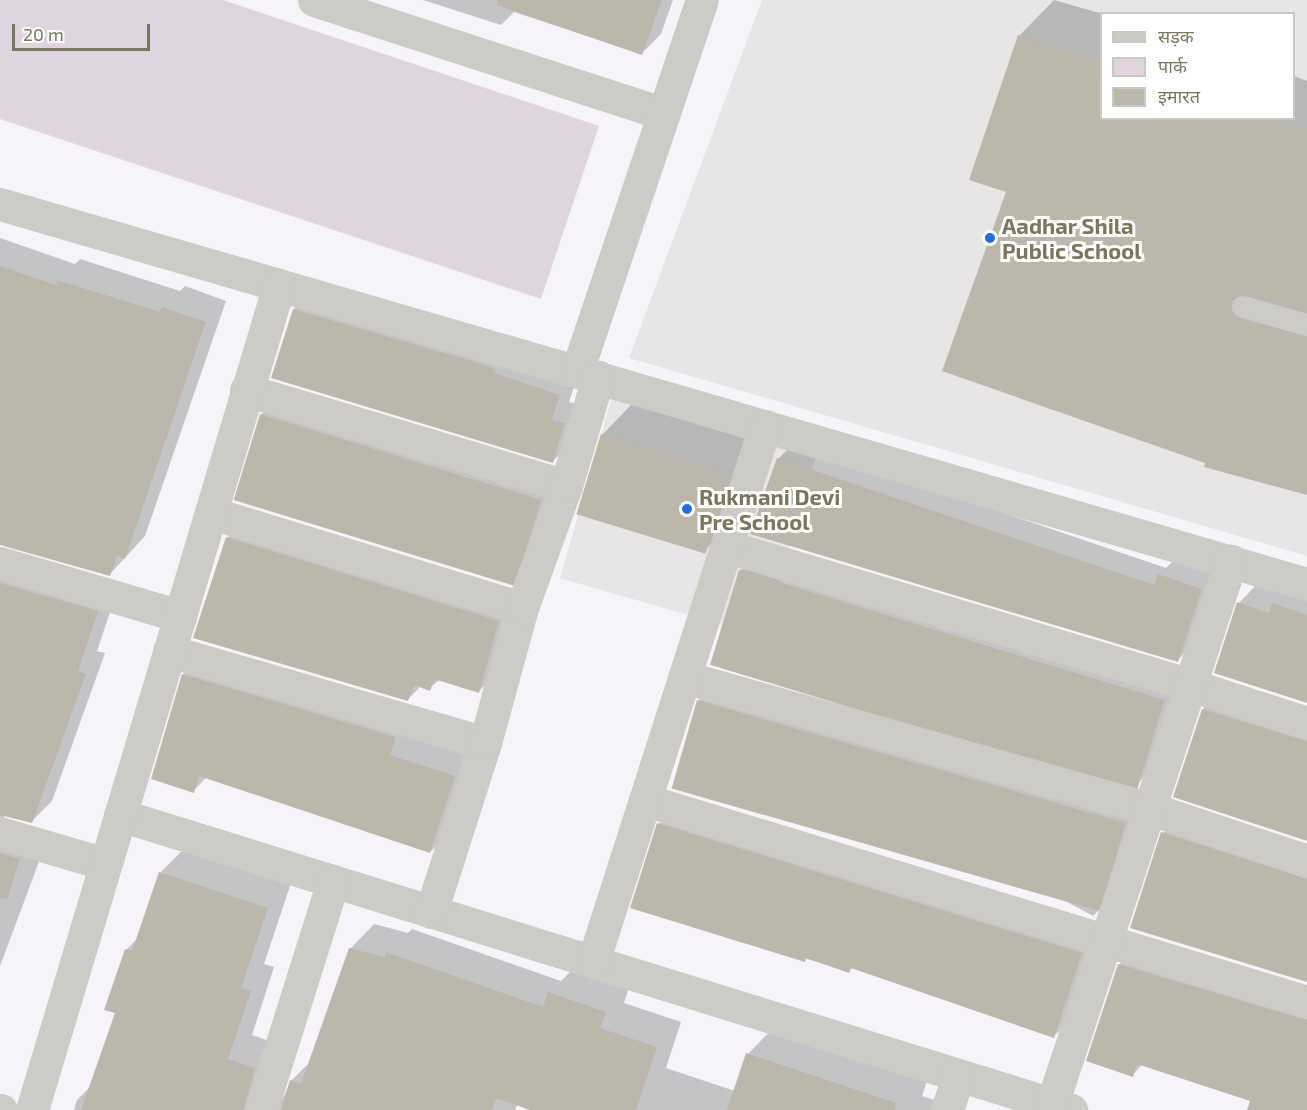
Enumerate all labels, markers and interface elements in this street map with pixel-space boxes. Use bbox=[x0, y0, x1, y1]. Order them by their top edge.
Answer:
scale bar bbox=[15, 12, 153, 50]
legend bbox=[1100, 12, 1295, 120]
text: 20 m bbox=[23, 23, 64, 45]
text: सड़क bbox=[1158, 25, 1194, 47]
text: पार्क bbox=[1158, 55, 1187, 77]
text: इमारत bbox=[1158, 85, 1200, 107]
place label: Aadhar Shila Public School bbox=[1002, 212, 1141, 264]
marker: Aadhar Shila Public School bbox=[983, 231, 997, 245]
place label: Rukmani Devi Pre School bbox=[699, 483, 840, 534]
marker: Rukmani Devi Pre School bbox=[680, 502, 694, 516]

